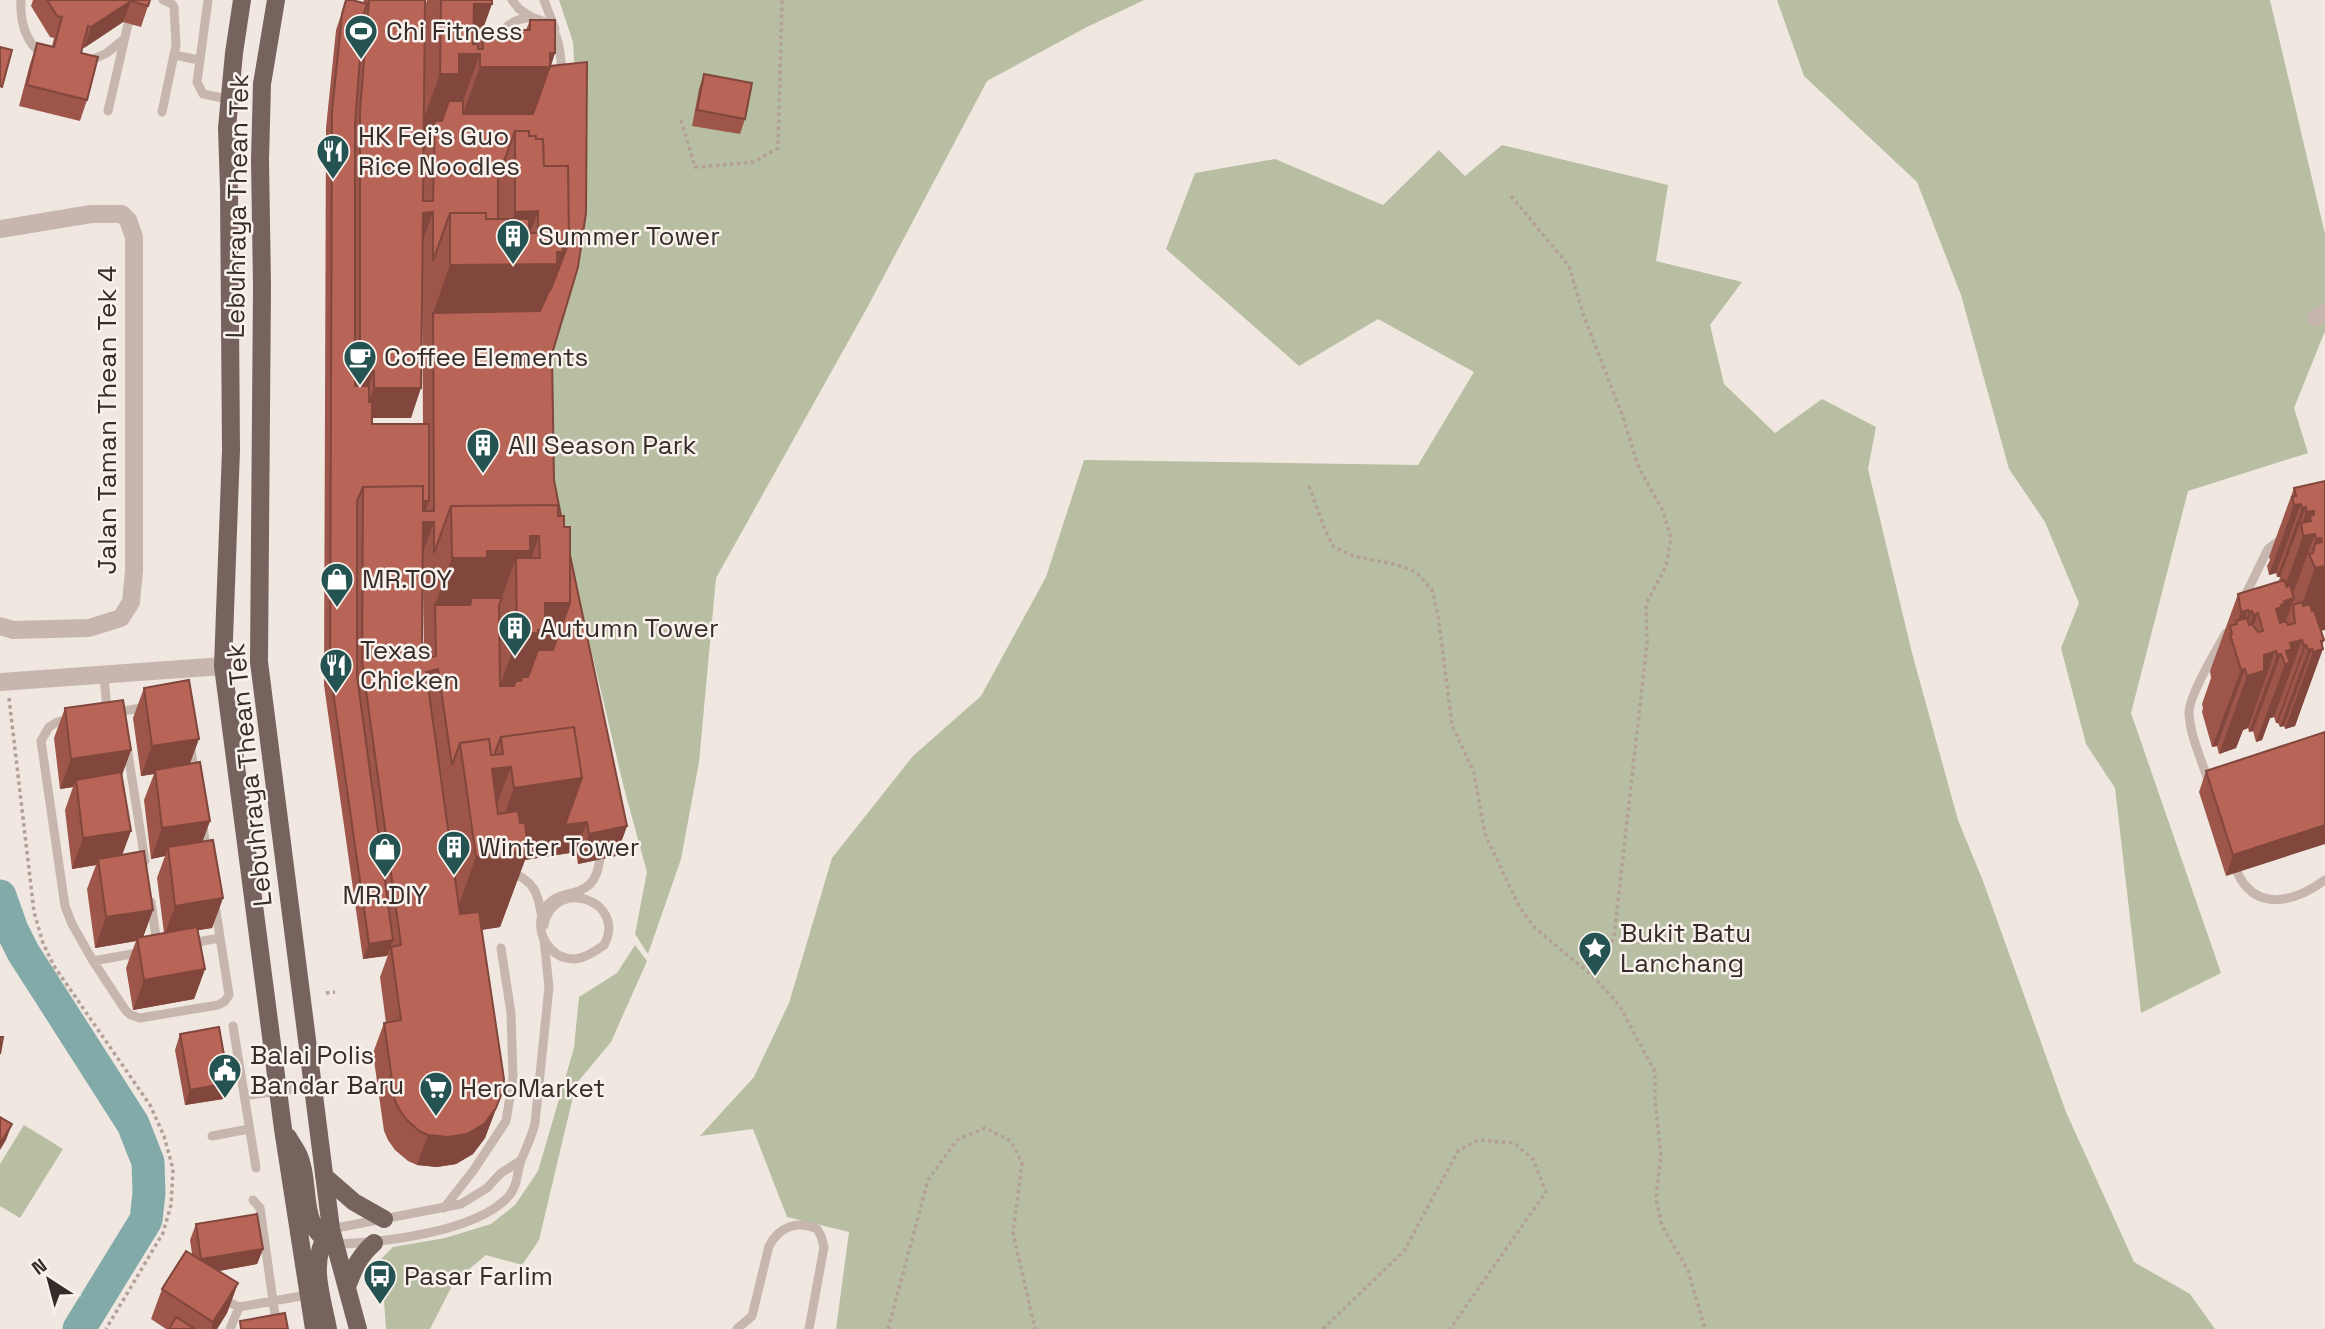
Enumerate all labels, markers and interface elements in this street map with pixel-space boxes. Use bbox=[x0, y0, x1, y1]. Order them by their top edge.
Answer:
sports icon: Chi Fitness bbox=[342, 12, 380, 61]
place label: Chi Fitness bbox=[386, 14, 523, 48]
street label: Lebuhraya Thean Tek bbox=[218, 73, 256, 339]
place label: HK Fei's Guo Rice Noodles bbox=[358, 119, 520, 183]
restaurant icon: HK Fei's Guo Rice Noodles bbox=[314, 132, 352, 181]
building icon: Summer Tower bbox=[494, 217, 532, 266]
place label: Summer Tower bbox=[538, 219, 720, 253]
street label: Jalan Taman Thean Tek 4 bbox=[90, 266, 124, 574]
cafe icon: Coffee Elements bbox=[341, 338, 379, 387]
place label: Coffee Elements bbox=[384, 340, 588, 374]
building icon: All Season Park bbox=[464, 426, 502, 475]
place label: All Season Park bbox=[508, 428, 696, 462]
shop icon: MR.TOY bbox=[318, 560, 356, 609]
place label: MR.TOY bbox=[362, 562, 452, 596]
building icon: Autumn Tower bbox=[496, 609, 534, 658]
place label: Autumn Tower bbox=[540, 611, 719, 645]
place label: Texas Chicken bbox=[360, 633, 459, 697]
street label: Lebuhraya Thean Tek bbox=[218, 642, 280, 908]
restaurant icon: Texas Chicken bbox=[317, 646, 355, 695]
building icon: Winter Tower bbox=[435, 828, 473, 877]
shop icon: MR.DIY bbox=[366, 830, 404, 879]
place label: Winter Tower bbox=[478, 830, 640, 864]
place label: MR.DIY bbox=[343, 878, 428, 912]
place label: Bukit Batu Lanchang bbox=[1620, 916, 1751, 980]
place icon: Bukit Batu Lanchang bbox=[1576, 929, 1614, 978]
place label: Balai Polis Bandar Baru bbox=[250, 1038, 404, 1102]
public building icon: Balai Polis Bandar Baru bbox=[206, 1051, 244, 1100]
supermarket icon: HeroMarket bbox=[417, 1069, 455, 1118]
place label: HeroMarket bbox=[460, 1071, 605, 1105]
north arrow bbox=[14, 1245, 84, 1315]
text: N bbox=[27, 1253, 52, 1281]
bus stop icon: Pasar Farlim bbox=[361, 1257, 399, 1306]
place label: Pasar Farlim bbox=[404, 1259, 553, 1293]

